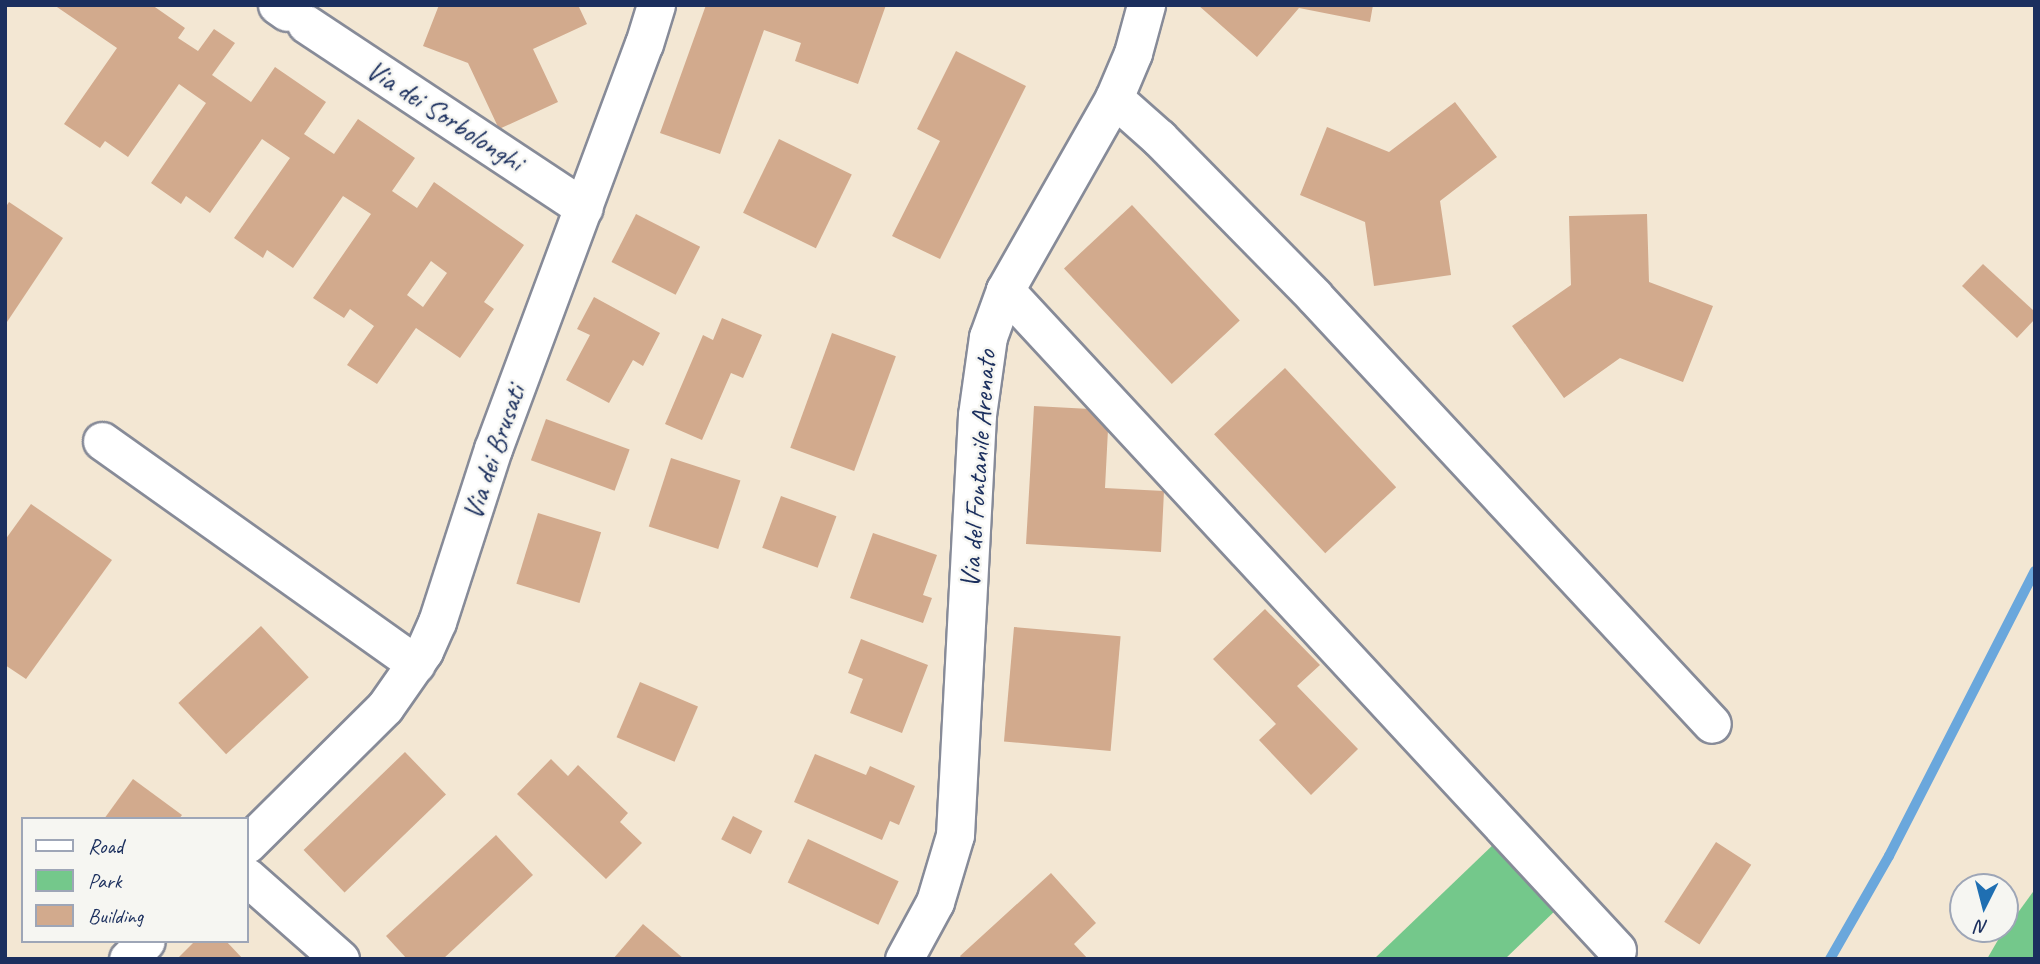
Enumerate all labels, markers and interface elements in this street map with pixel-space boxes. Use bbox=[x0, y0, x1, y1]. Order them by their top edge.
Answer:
street label: Via dei Sorbolonghi bbox=[361, 53, 529, 179]
street label: Via del Fontanile Arenato bbox=[953, 349, 1003, 589]
street label: Via dei Brusati bbox=[455, 381, 533, 523]
legend bbox=[21, 817, 248, 943]
text: Road bbox=[88, 833, 123, 859]
text: Park bbox=[88, 868, 121, 894]
north arrow bbox=[1949, 873, 2019, 943]
text: Building bbox=[88, 903, 143, 929]
text: N bbox=[1975, 914, 1989, 939]

